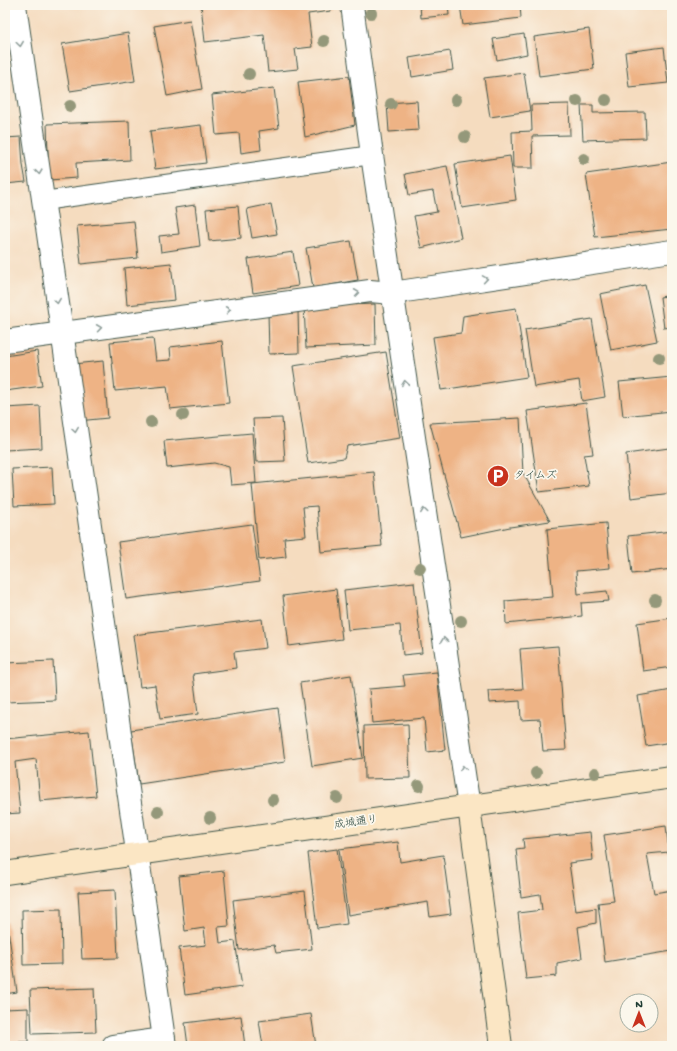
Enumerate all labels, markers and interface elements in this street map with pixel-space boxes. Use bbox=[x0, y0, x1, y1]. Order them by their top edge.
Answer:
one-way arrow bbox=[15, 41, 24, 47]
one-way arrow bbox=[34, 169, 43, 175]
one-way arrow bbox=[482, 275, 489, 284]
one-way arrow bbox=[354, 289, 360, 298]
one-way arrow bbox=[52, 298, 61, 304]
one-way arrow bbox=[225, 306, 231, 315]
one-way arrow bbox=[96, 324, 102, 333]
one-way arrow bbox=[401, 380, 410, 386]
one-way arrow bbox=[70, 427, 79, 433]
parking icon: タイムズ bbox=[485, 463, 511, 489]
place label: タイムズ bbox=[514, 470, 557, 482]
one-way arrow bbox=[420, 508, 429, 514]
one-way arrow bbox=[440, 637, 449, 643]
one-way arrow bbox=[459, 765, 468, 772]
street label: 成城通り bbox=[333, 813, 379, 832]
north arrow bbox=[619, 993, 659, 1033]
text: N bbox=[635, 999, 643, 1011]

